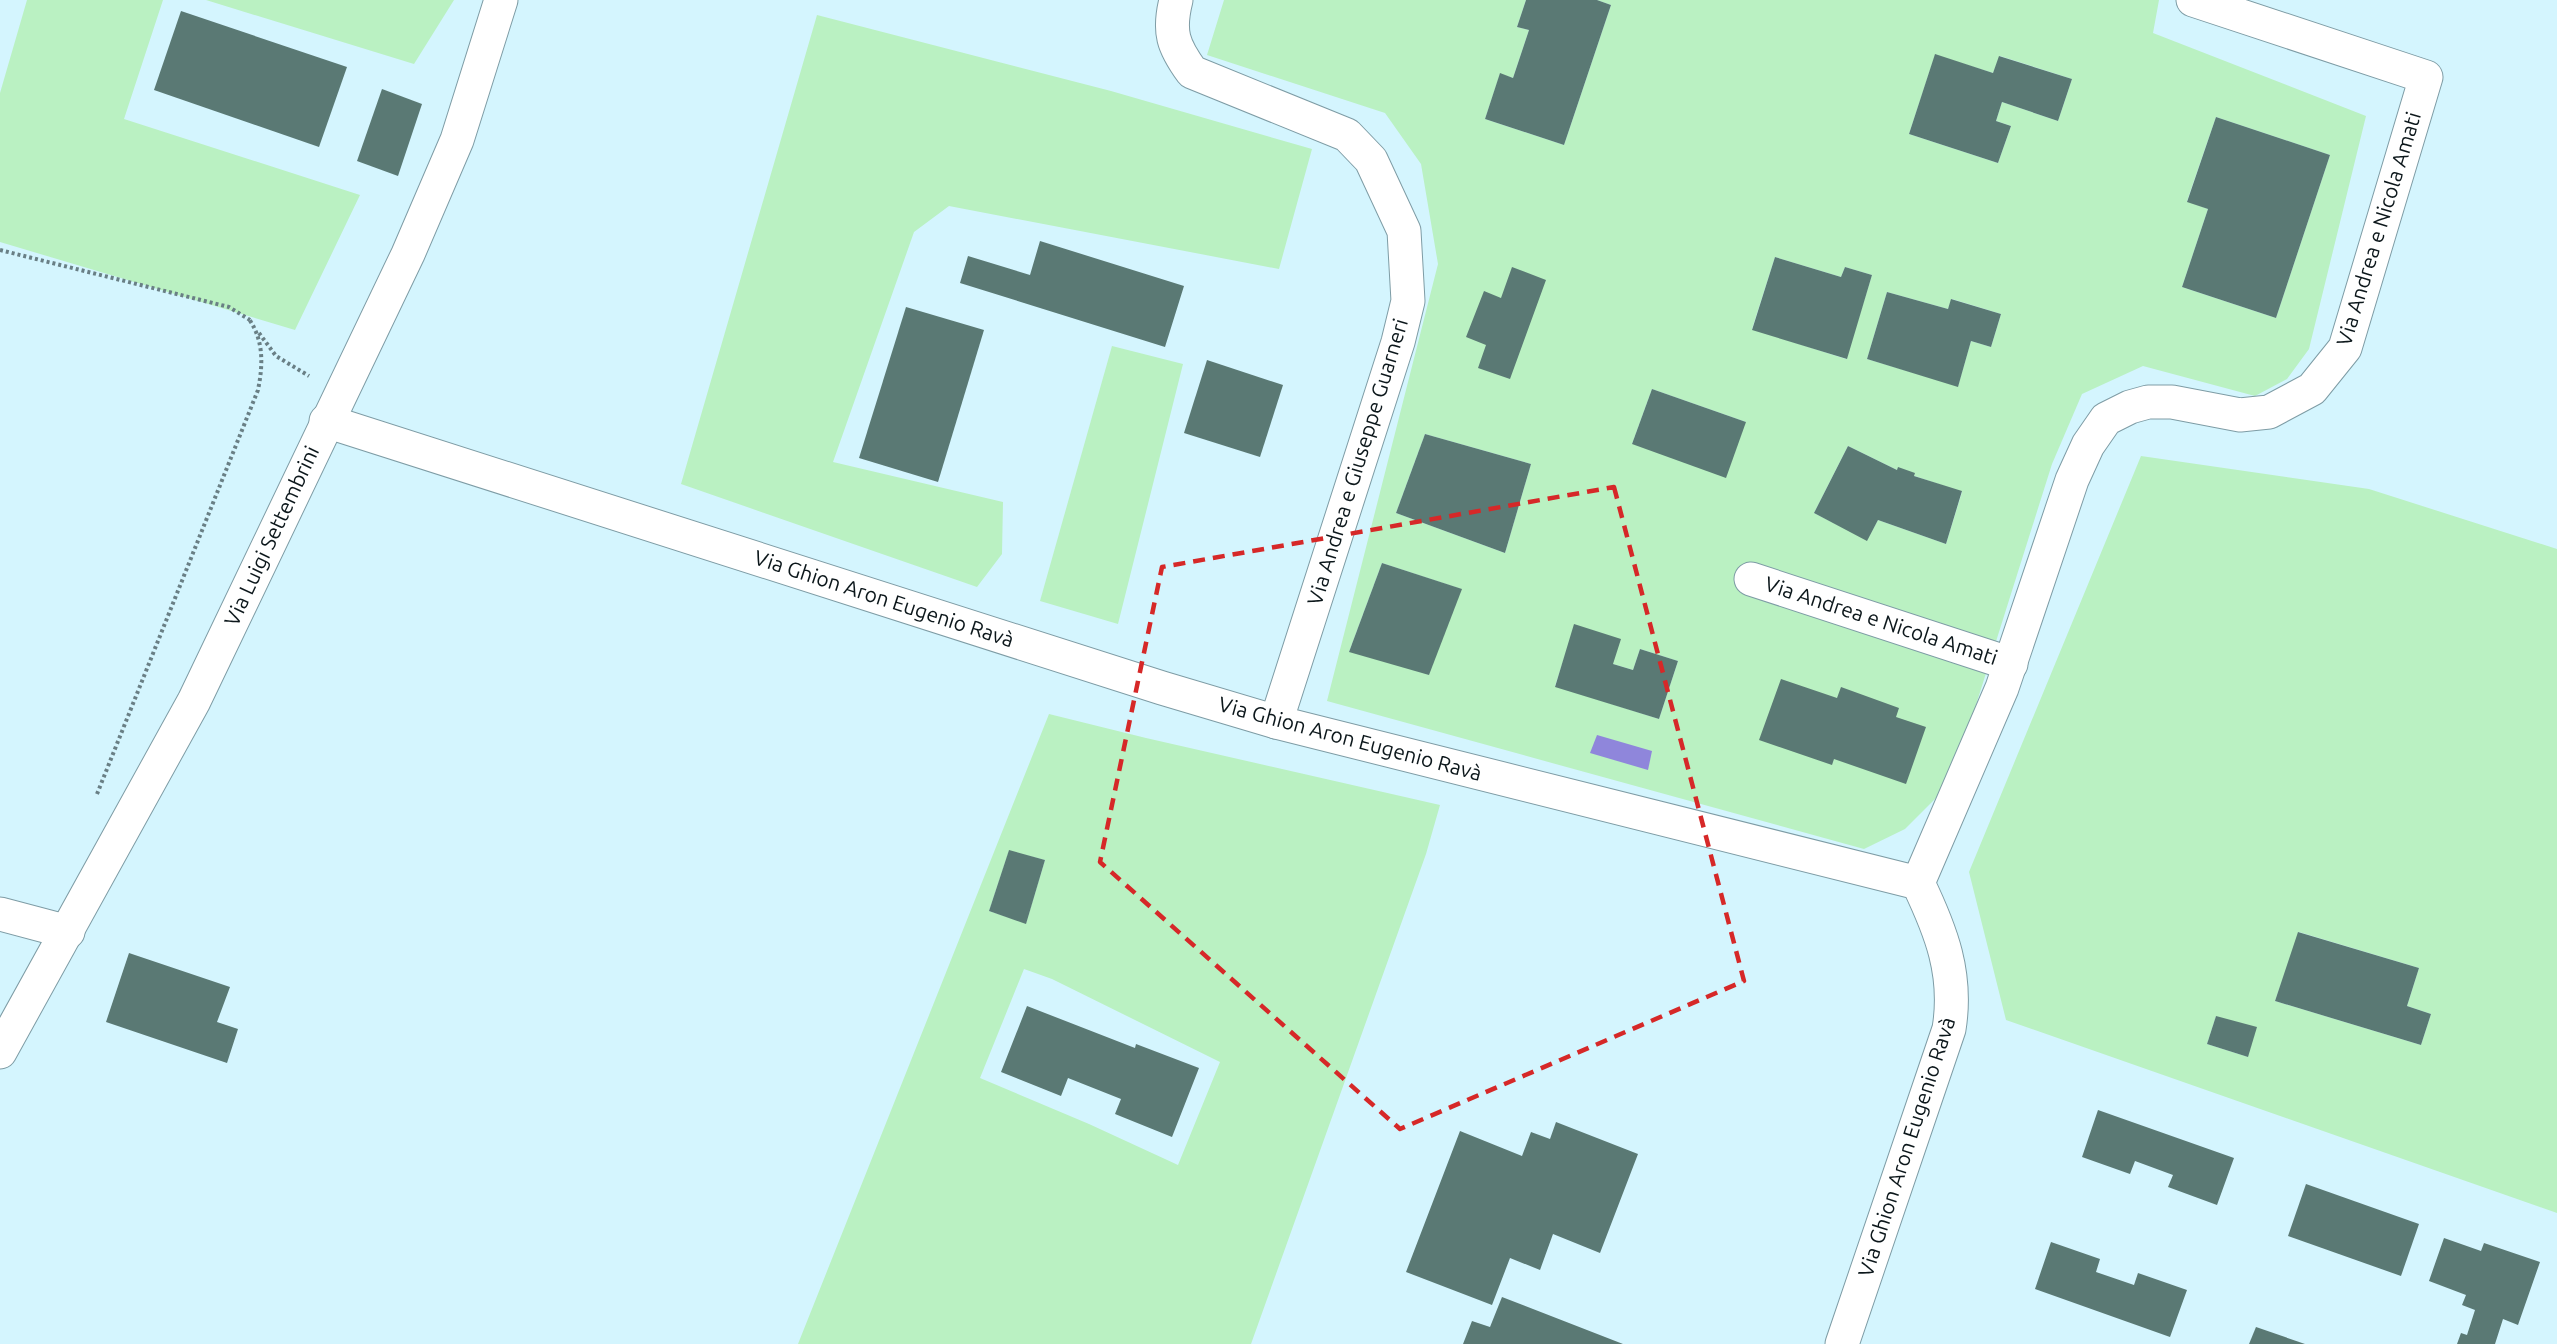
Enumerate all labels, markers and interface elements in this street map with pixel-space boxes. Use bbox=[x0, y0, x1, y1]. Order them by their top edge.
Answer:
street label: Via Andrea e Nicola Amati bbox=[2331, 109, 2425, 349]
street label: Via Andrea e Giuseppe Guarneri bbox=[1302, 316, 1412, 608]
street label: Via Luigi Settembrini bbox=[219, 442, 323, 629]
street label: Via Ghion Aron Eugenio Ravà bbox=[751, 545, 1017, 651]
street label: Via Andrea e Nicola Amati bbox=[1762, 571, 2001, 669]
street label: Via Ghion Aron Eugenio Ravà bbox=[1216, 691, 1485, 785]
street label: Via Ghion Aron Eugenio Ravà bbox=[1853, 1014, 1959, 1280]

